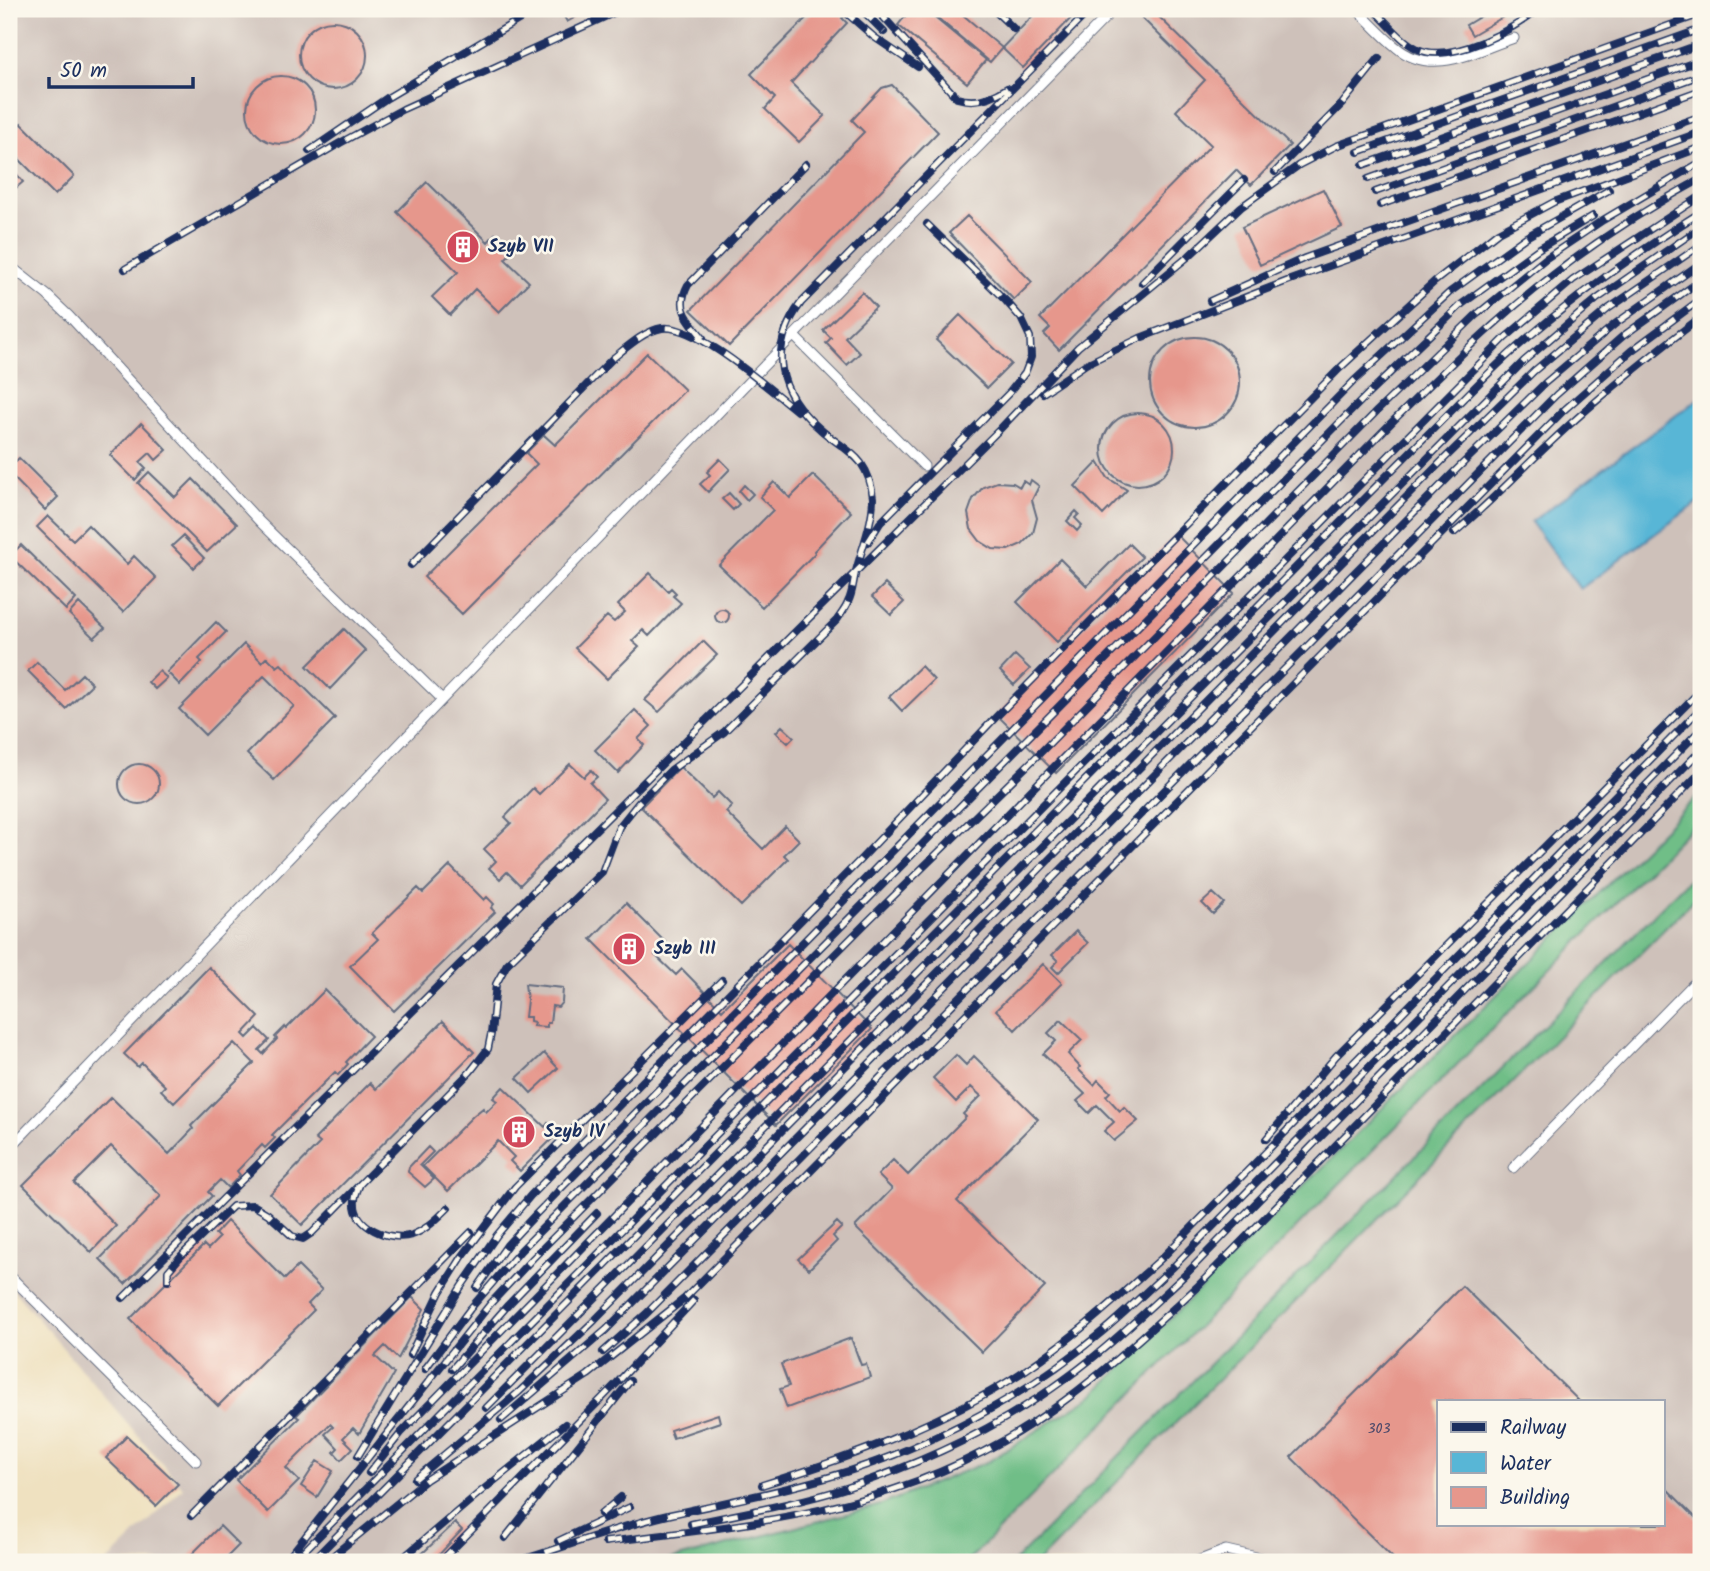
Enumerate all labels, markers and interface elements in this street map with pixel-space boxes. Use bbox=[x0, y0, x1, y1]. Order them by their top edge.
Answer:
scale bar bbox=[49, 46, 192, 90]
text: 50 m bbox=[60, 55, 107, 88]
building icon: Szyb VII bbox=[444, 228, 482, 266]
place label: Szyb VII bbox=[488, 233, 554, 262]
building icon: Szyb III bbox=[610, 930, 648, 968]
place label: Szyb III bbox=[654, 935, 716, 964]
building icon: Szyb IV bbox=[500, 1113, 538, 1151]
place label: Szyb IV bbox=[544, 1118, 606, 1147]
legend bbox=[1437, 1400, 1664, 1526]
text: Railway bbox=[1500, 1412, 1566, 1445]
house number: 303 bbox=[1368, 1418, 1391, 1440]
text: Water bbox=[1500, 1448, 1552, 1481]
text: Building bbox=[1500, 1482, 1570, 1515]

